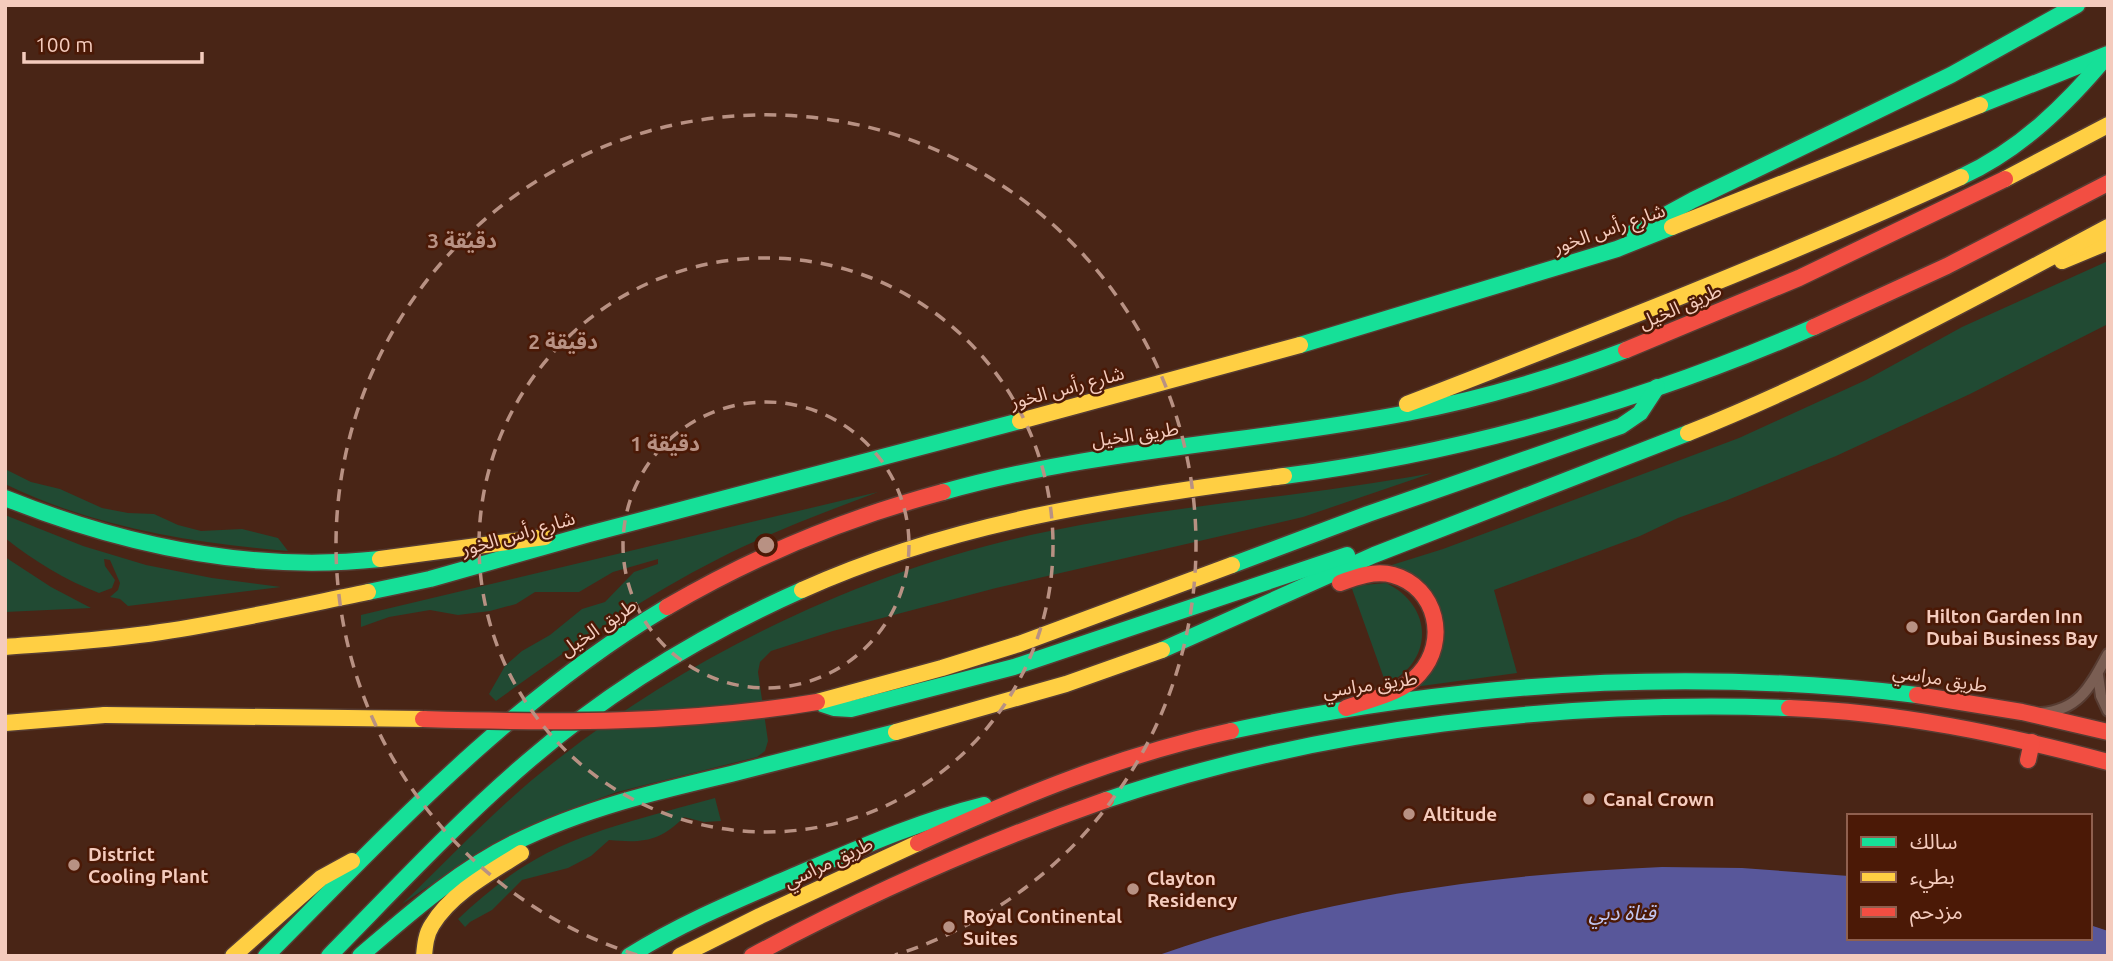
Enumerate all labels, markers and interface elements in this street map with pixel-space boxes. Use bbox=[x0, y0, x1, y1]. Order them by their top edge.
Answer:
scale bar bbox=[24, 21, 203, 65]
text: 100 m bbox=[35, 32, 93, 56]
street label: شارع رأس الخور bbox=[1549, 199, 1669, 261]
text: 3 دقيقة bbox=[427, 228, 497, 253]
street label: طريق الخيل bbox=[1635, 279, 1725, 334]
text: 2 دقيقة bbox=[528, 329, 598, 354]
street label: شارع رأس الخور bbox=[1007, 361, 1127, 416]
street label: طريق الخيل bbox=[1090, 417, 1180, 452]
text: 1 دقيقة bbox=[630, 431, 700, 456]
street label: شارع رأس الخور bbox=[458, 506, 578, 563]
centre of rings bbox=[754, 533, 778, 557]
street label: طريق الخيل bbox=[555, 593, 641, 661]
place label: Hilton Garden Inn Dubai Business Bay bbox=[1926, 605, 2098, 649]
marker: Hilton Garden Inn Dubai Business Bay bbox=[1904, 619, 1920, 635]
street label: طريق مراسي bbox=[1890, 660, 1989, 701]
street label: طريق مراسي bbox=[1321, 666, 1420, 706]
place label: Canal Crown bbox=[1603, 788, 1714, 810]
marker: Canal Crown bbox=[1581, 791, 1597, 807]
place label: Altitude bbox=[1423, 803, 1497, 825]
marker: Altitude bbox=[1401, 806, 1417, 822]
legend bbox=[1847, 814, 2092, 940]
text: سالك bbox=[1910, 829, 1957, 853]
street label: طريق مراسي bbox=[780, 832, 878, 896]
place label: District Cooling Plant bbox=[88, 843, 208, 887]
marker: District Cooling Plant bbox=[66, 857, 82, 873]
text: بطيء bbox=[1910, 864, 1955, 893]
place label: Clayton Residency bbox=[1147, 867, 1237, 911]
marker: Clayton Residency bbox=[1125, 881, 1141, 897]
text: مزدحم bbox=[1910, 899, 1963, 927]
water label: قناة دبي bbox=[1588, 900, 1657, 929]
place label: Royal Continental Suites bbox=[963, 905, 1122, 949]
marker: Royal Continental Suites bbox=[941, 919, 957, 935]

